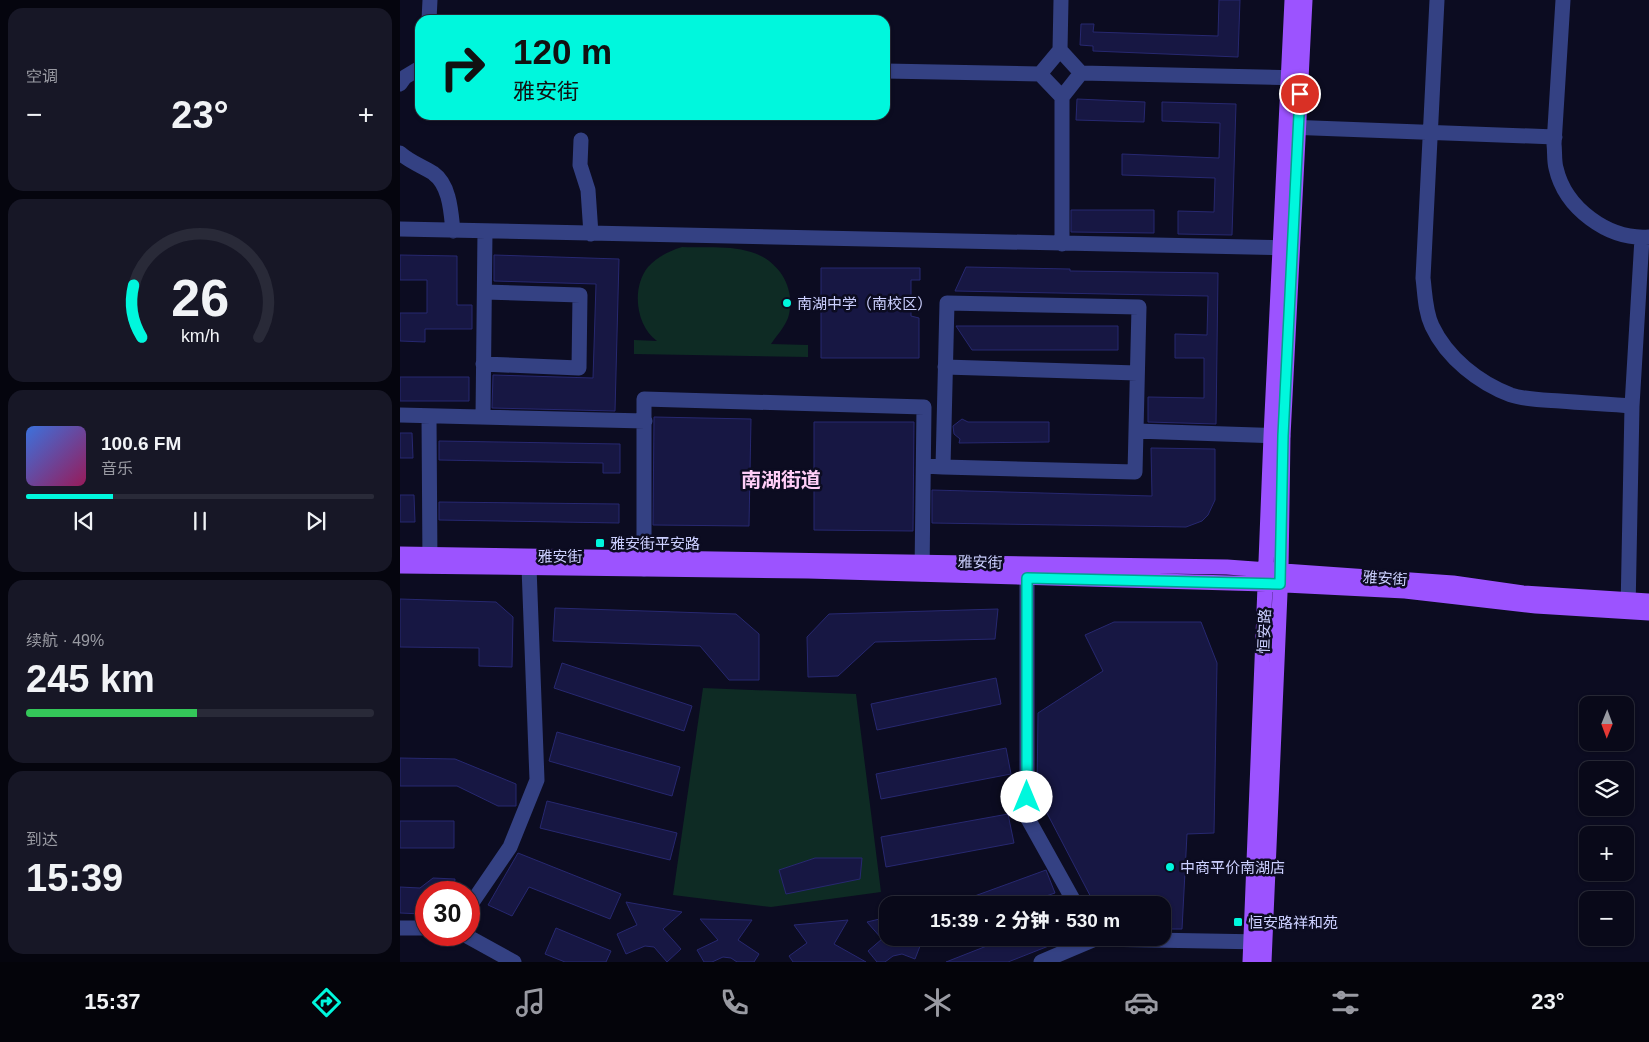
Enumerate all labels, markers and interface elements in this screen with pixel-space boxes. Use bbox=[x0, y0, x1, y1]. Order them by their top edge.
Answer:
text: 120 m bbox=[513, 32, 612, 71]
icon: right bbox=[430, 35, 495, 100]
text: 空调 bbox=[26, 68, 58, 85]
pin bbox=[1279, 73, 1321, 115]
text: 雅安街 bbox=[513, 79, 579, 104]
icon: arrive bbox=[1286, 80, 1314, 108]
text: 23° bbox=[171, 94, 229, 136]
text: − bbox=[26, 99, 42, 130]
text: + bbox=[358, 99, 374, 130]
text: 26 bbox=[171, 269, 229, 327]
place label: 南湖中学（南校区） bbox=[797, 295, 932, 312]
marker: 南湖中学（南校区） bbox=[781, 297, 793, 309]
text: km/h bbox=[181, 326, 219, 346]
text: 100.6 FM bbox=[101, 433, 181, 454]
text: 音乐 bbox=[101, 460, 133, 477]
district label: 南湖街道 bbox=[741, 469, 821, 491]
icon: previous bbox=[70, 507, 98, 535]
icon: pause bbox=[186, 507, 214, 535]
icon: next bbox=[302, 507, 330, 535]
place label: 雅安街平安路 bbox=[610, 535, 700, 552]
marker: 雅安街平安路 bbox=[594, 537, 606, 549]
street label: 雅安街 bbox=[537, 548, 583, 565]
street label: 雅安街 bbox=[957, 553, 1003, 571]
street label: 雅安街 bbox=[1362, 568, 1408, 588]
street label: 恒安路 bbox=[1255, 608, 1273, 654]
text: 续航 · 49% bbox=[26, 632, 104, 649]
text: 245 km bbox=[26, 658, 155, 700]
north arrow bbox=[1579, 696, 1634, 751]
map controls bbox=[1579, 696, 1634, 946]
button: layers bbox=[1579, 761, 1634, 816]
position arrow bbox=[1000, 770, 1052, 822]
button: + bbox=[1579, 826, 1634, 881]
text: 到达 bbox=[26, 831, 58, 848]
text: 15:39 bbox=[26, 857, 123, 899]
place label: 中商平价南湖店 bbox=[1180, 859, 1285, 876]
marker: 中商平价南湖店 bbox=[1164, 861, 1176, 873]
speed limit sign: 30 bbox=[415, 881, 480, 946]
button: − bbox=[1579, 891, 1634, 946]
text: 15:39 · 2 分钟 · 530 m bbox=[930, 910, 1120, 931]
place label: 恒安路祥和苑 bbox=[1248, 914, 1338, 931]
marker: 恒安路祥和苑 bbox=[1232, 916, 1244, 928]
icon: directions bbox=[309, 985, 344, 1020]
icon: music bbox=[513, 985, 548, 1020]
icon: phone bbox=[717, 985, 752, 1020]
icon: climate bbox=[920, 985, 955, 1020]
icon: car bbox=[1124, 985, 1159, 1020]
icon: filters bbox=[1328, 985, 1363, 1020]
text: 15:37 bbox=[84, 989, 141, 1014]
text: 23° bbox=[1531, 989, 1565, 1014]

